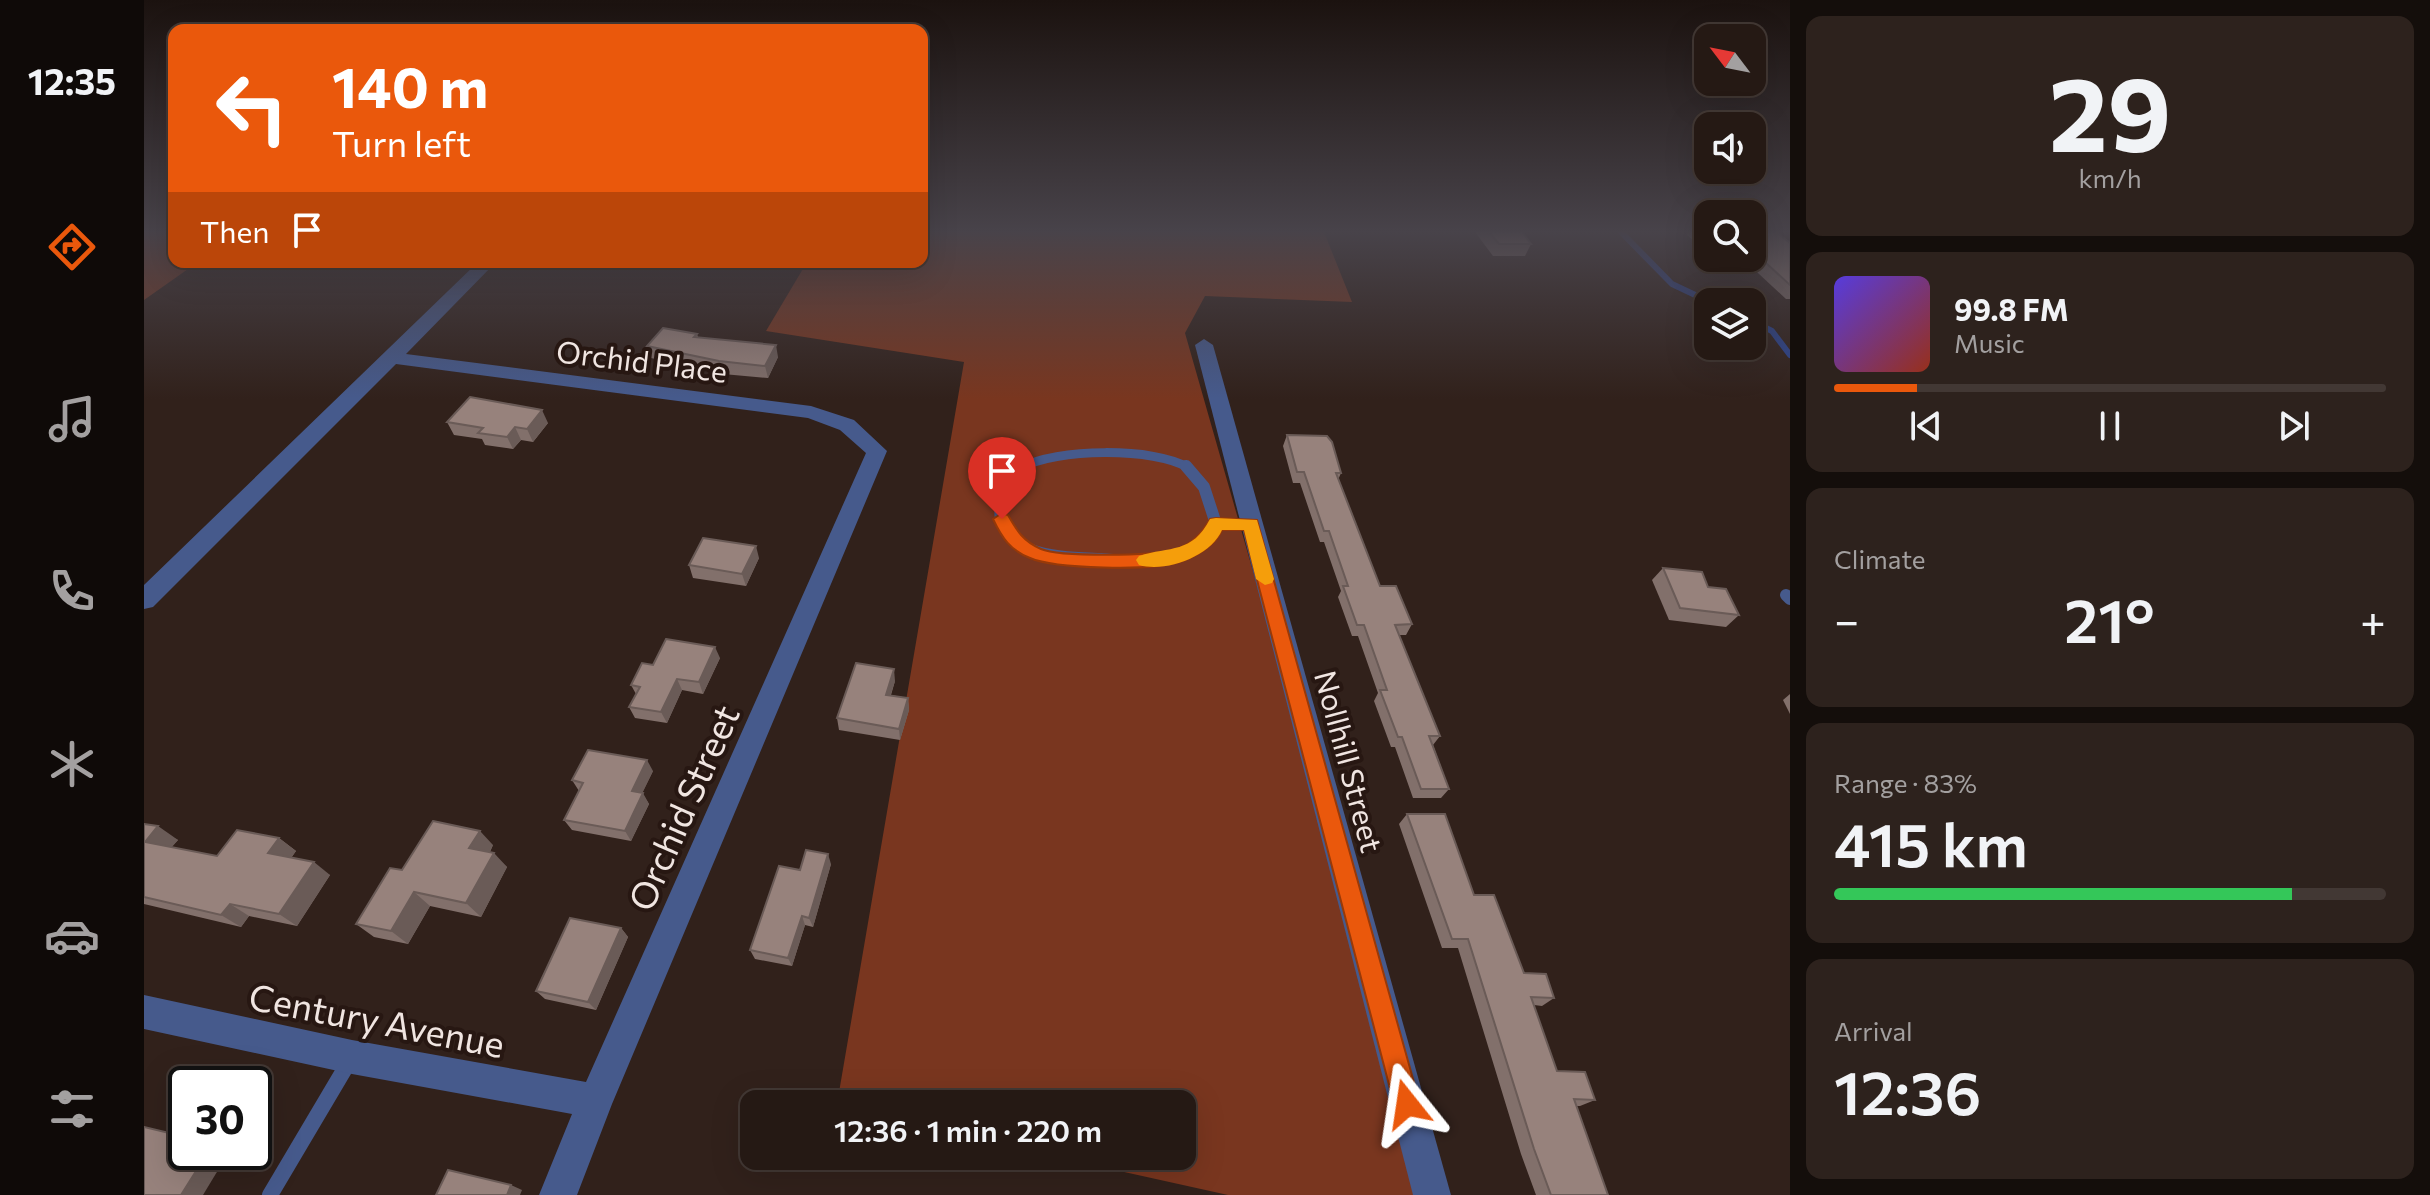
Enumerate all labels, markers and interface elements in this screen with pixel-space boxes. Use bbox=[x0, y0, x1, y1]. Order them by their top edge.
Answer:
north arrow bbox=[1694, 24, 1766, 96]
map controls bbox=[1694, 24, 1766, 360]
text: 29 bbox=[2049, 46, 2171, 173]
text: 140 m bbox=[332, 51, 488, 120]
icon: left bbox=[200, 56, 304, 160]
text: 12:35 bbox=[28, 58, 116, 102]
button: sound bbox=[1694, 112, 1766, 184]
text: Turn left bbox=[332, 120, 471, 164]
text: km/h bbox=[2078, 162, 2142, 193]
button: search bbox=[1694, 200, 1766, 272]
icon: arrive bbox=[285, 208, 329, 252]
text: Then bbox=[200, 212, 269, 249]
icon: directions bbox=[44, 219, 100, 275]
button: layers bbox=[1694, 288, 1766, 360]
text: 99.8 FM bbox=[1954, 290, 2069, 327]
text: Music bbox=[1954, 327, 2025, 358]
street label: Orchid Place bbox=[555, 331, 729, 389]
icon: music bbox=[44, 391, 100, 447]
icon: previous bbox=[1904, 404, 1948, 448]
icon: pause bbox=[2088, 404, 2132, 448]
icon: next bbox=[2272, 404, 2316, 448]
pin bbox=[968, 437, 1036, 519]
icon: arrive bbox=[980, 449, 1024, 493]
text: Climate bbox=[1834, 543, 1926, 574]
icon: phone bbox=[44, 563, 100, 619]
text: 21° bbox=[2064, 582, 2155, 655]
text: − bbox=[1834, 592, 1859, 646]
text: + bbox=[2360, 592, 2386, 646]
street label: Nollhill Street bbox=[1308, 666, 1392, 856]
street label: Orchid Street bbox=[617, 697, 747, 917]
icon: climate bbox=[44, 736, 100, 792]
text: Range · 83% bbox=[1834, 767, 1977, 798]
text: 415 km bbox=[1834, 806, 2028, 879]
icon: car bbox=[44, 908, 100, 964]
street label: Century Avenue bbox=[246, 973, 508, 1065]
text: Arrival bbox=[1834, 1015, 1913, 1046]
text: 12:36 bbox=[1834, 1054, 1981, 1127]
position arrow bbox=[1365, 1062, 1449, 1146]
speed limit sign: 30 bbox=[168, 1066, 272, 1170]
icon: filters bbox=[44, 1081, 100, 1137]
text: 12:36 · 1 min · 220 m bbox=[834, 1111, 1102, 1148]

